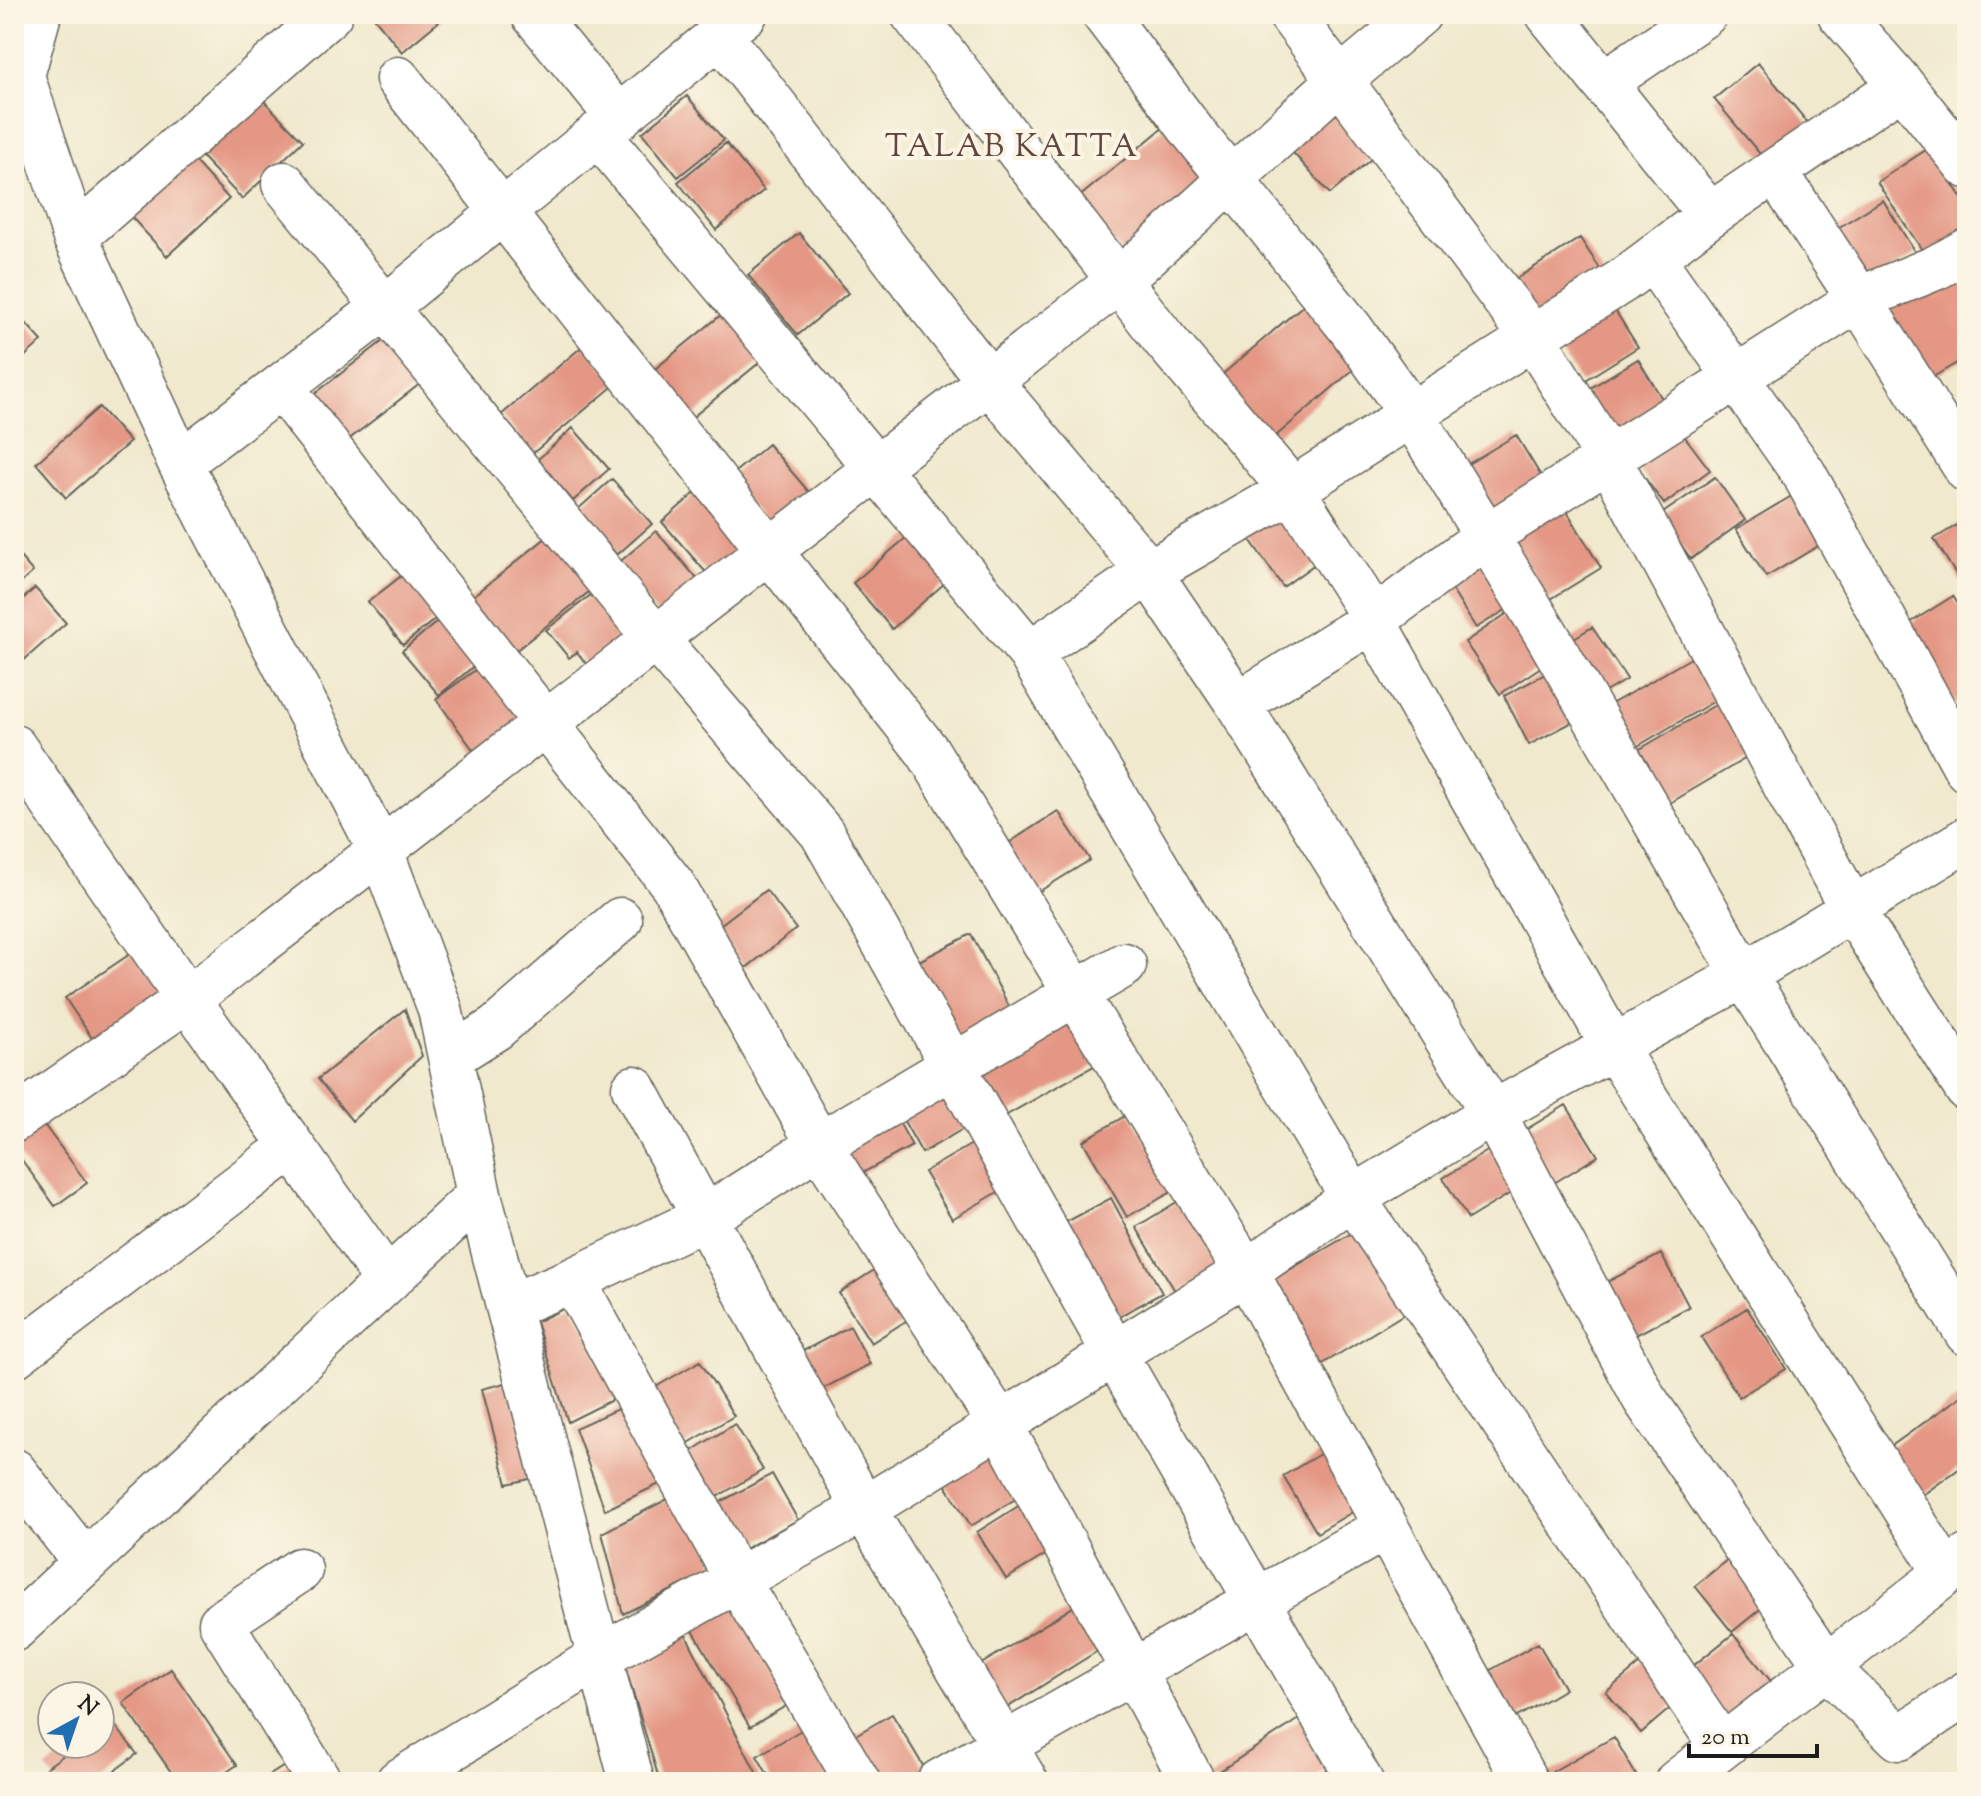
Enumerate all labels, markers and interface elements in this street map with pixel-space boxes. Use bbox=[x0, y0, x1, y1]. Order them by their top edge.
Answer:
district label: TALAB KATTA bbox=[885, 125, 1139, 171]
north arrow bbox=[36, 1680, 116, 1760]
text: N bbox=[70, 1689, 104, 1725]
scale bar bbox=[1689, 1708, 1817, 1758]
text: 20 m bbox=[1701, 1721, 1750, 1755]

